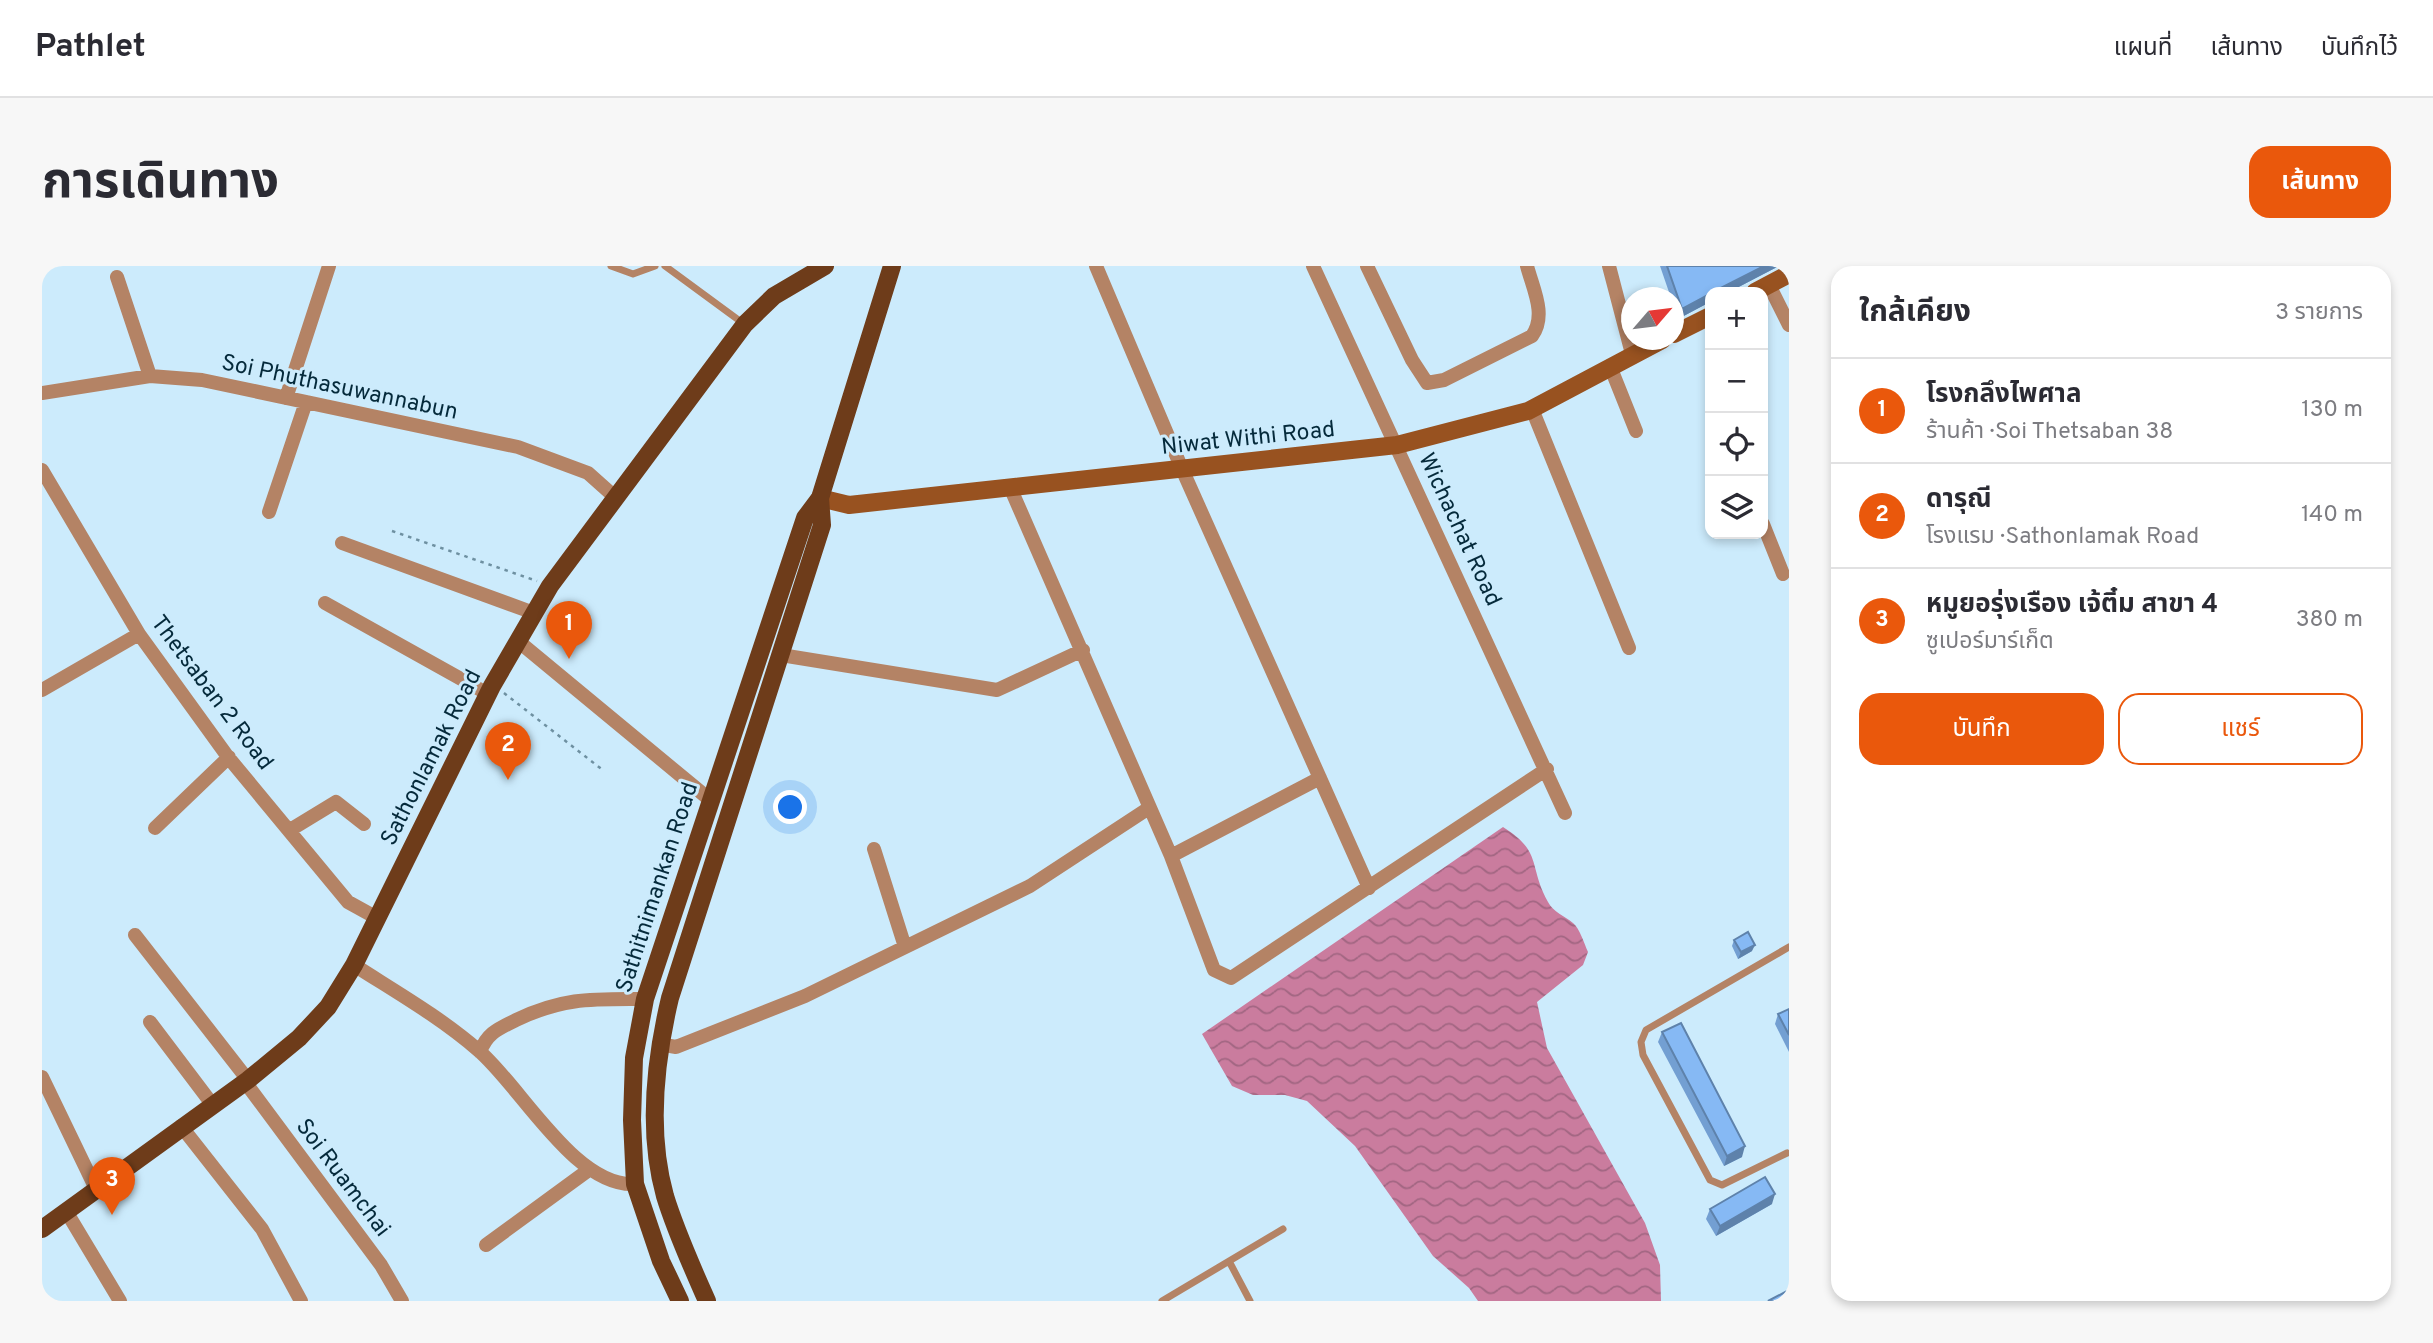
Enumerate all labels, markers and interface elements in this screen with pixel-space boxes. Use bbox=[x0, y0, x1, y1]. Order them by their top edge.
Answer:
text: Pathlet bbox=[35, 27, 146, 69]
text: แผนที่ bbox=[2114, 34, 2172, 64]
text: เส้นทาง bbox=[2210, 34, 2283, 64]
text: บันทึกไว้ bbox=[2321, 34, 2398, 64]
button: เส้นทาง bbox=[2249, 146, 2391, 218]
text: การเดินทาง bbox=[42, 154, 279, 216]
north arrow bbox=[1621, 287, 1684, 350]
map controls bbox=[1705, 287, 1768, 539]
button: + bbox=[1705, 287, 1768, 350]
text: ใกล้เคียง bbox=[1859, 295, 1971, 332]
text: 3 รายการ bbox=[2275, 299, 2363, 328]
street label: Soi Phuthasuwannabun bbox=[219, 349, 460, 428]
button: − bbox=[1705, 350, 1768, 413]
text: โรงกลึงไพศาล bbox=[1926, 379, 2082, 412]
text: 1 bbox=[1877, 396, 1887, 425]
text: 130 m bbox=[2301, 396, 2363, 425]
button: locate bbox=[1705, 413, 1768, 476]
street label: Niwat Withi Road bbox=[1160, 416, 1337, 463]
text: ร้านค้า · Soi Thetsaban 38 bbox=[1926, 418, 2173, 447]
street label: Wichachat Road bbox=[1411, 449, 1507, 611]
button: layers bbox=[1705, 476, 1768, 539]
text: ดารุณี bbox=[1926, 484, 1992, 517]
text: 2 bbox=[1875, 501, 1889, 530]
text: 140 m bbox=[2301, 501, 2363, 530]
text: โรงแรม · Sathonlamak Road bbox=[1926, 523, 2199, 552]
text: หมูยอรุ่งเรือง เจ้ติ๋ม สาขา 4 bbox=[1926, 589, 2218, 622]
pin: 1 bbox=[546, 601, 592, 659]
text: 3 bbox=[1875, 606, 1889, 635]
text: 380 m bbox=[2296, 606, 2363, 635]
street label: Thetsaban 2 Road bbox=[143, 610, 279, 777]
text: ซูเปอร์มาร์เก็ต bbox=[1926, 628, 2054, 657]
street label: Sathonlamak Road bbox=[375, 665, 489, 851]
button: บันทึก bbox=[1859, 693, 2104, 765]
button: แชร์ bbox=[2118, 693, 2363, 765]
pin: 2 bbox=[485, 722, 531, 780]
street label: Sathitnimankan Road bbox=[611, 779, 706, 997]
your location bbox=[773, 790, 807, 824]
street label: Soi Ruamchai bbox=[288, 1114, 396, 1243]
pin: 3 bbox=[89, 1157, 135, 1215]

